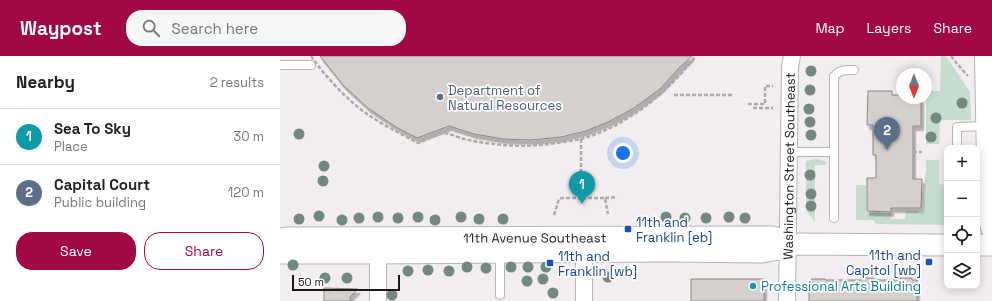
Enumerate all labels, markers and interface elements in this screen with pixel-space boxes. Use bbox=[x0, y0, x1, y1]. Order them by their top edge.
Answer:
search box bbox=[126, 10, 406, 46]
text: Waypost bbox=[20, 16, 102, 41]
icon: search bbox=[140, 17, 162, 39]
text: Search here bbox=[172, 19, 258, 38]
text: Map bbox=[815, 19, 845, 37]
text: Layers bbox=[867, 19, 911, 37]
text: Share bbox=[933, 19, 972, 37]
north arrow bbox=[896, 68, 932, 104]
text: Nearby bbox=[16, 71, 75, 93]
street label: Washington Street Southeast bbox=[779, 72, 798, 260]
text: 2 results bbox=[210, 74, 264, 91]
place label: Department of Natural Resources bbox=[448, 82, 562, 114]
marker: Department of Natural Resources bbox=[435, 92, 445, 102]
pin: 2 bbox=[874, 117, 900, 150]
text: Sea To Sky bbox=[54, 119, 131, 138]
text: 1 bbox=[26, 128, 32, 145]
text: 30 m bbox=[233, 128, 264, 145]
text: Place bbox=[54, 138, 88, 155]
your location bbox=[613, 143, 633, 163]
map controls bbox=[944, 145, 980, 289]
button: + bbox=[944, 145, 980, 181]
pin: 1 bbox=[569, 171, 595, 204]
text: Capital Court bbox=[54, 175, 150, 194]
button: − bbox=[944, 181, 980, 217]
text: 2 bbox=[25, 184, 33, 201]
text: 120 m bbox=[228, 184, 264, 201]
text: Public building bbox=[54, 194, 146, 211]
place label: 11th and Franklin [eb] bbox=[636, 214, 712, 246]
button: locate bbox=[944, 217, 980, 253]
marker: 11th and Franklin [eb] bbox=[623, 224, 633, 234]
street label: 11th Avenue Southeast bbox=[463, 229, 607, 246]
button: Save bbox=[16, 232, 136, 270]
button: Share bbox=[144, 232, 264, 270]
place label: 11th and Capitol [wb] bbox=[846, 247, 921, 279]
place label: 11th and Franklin [wb] bbox=[558, 248, 637, 280]
button: layers bbox=[944, 253, 980, 289]
marker: 11th and Capitol [wb] bbox=[924, 257, 934, 267]
marker: 11th and Franklin [wb] bbox=[545, 258, 555, 268]
scale bar bbox=[292, 273, 400, 292]
text: 50 m bbox=[298, 275, 324, 289]
place label: Professional Arts Building bbox=[761, 278, 921, 295]
marker: Professional Arts Building bbox=[748, 281, 758, 291]

